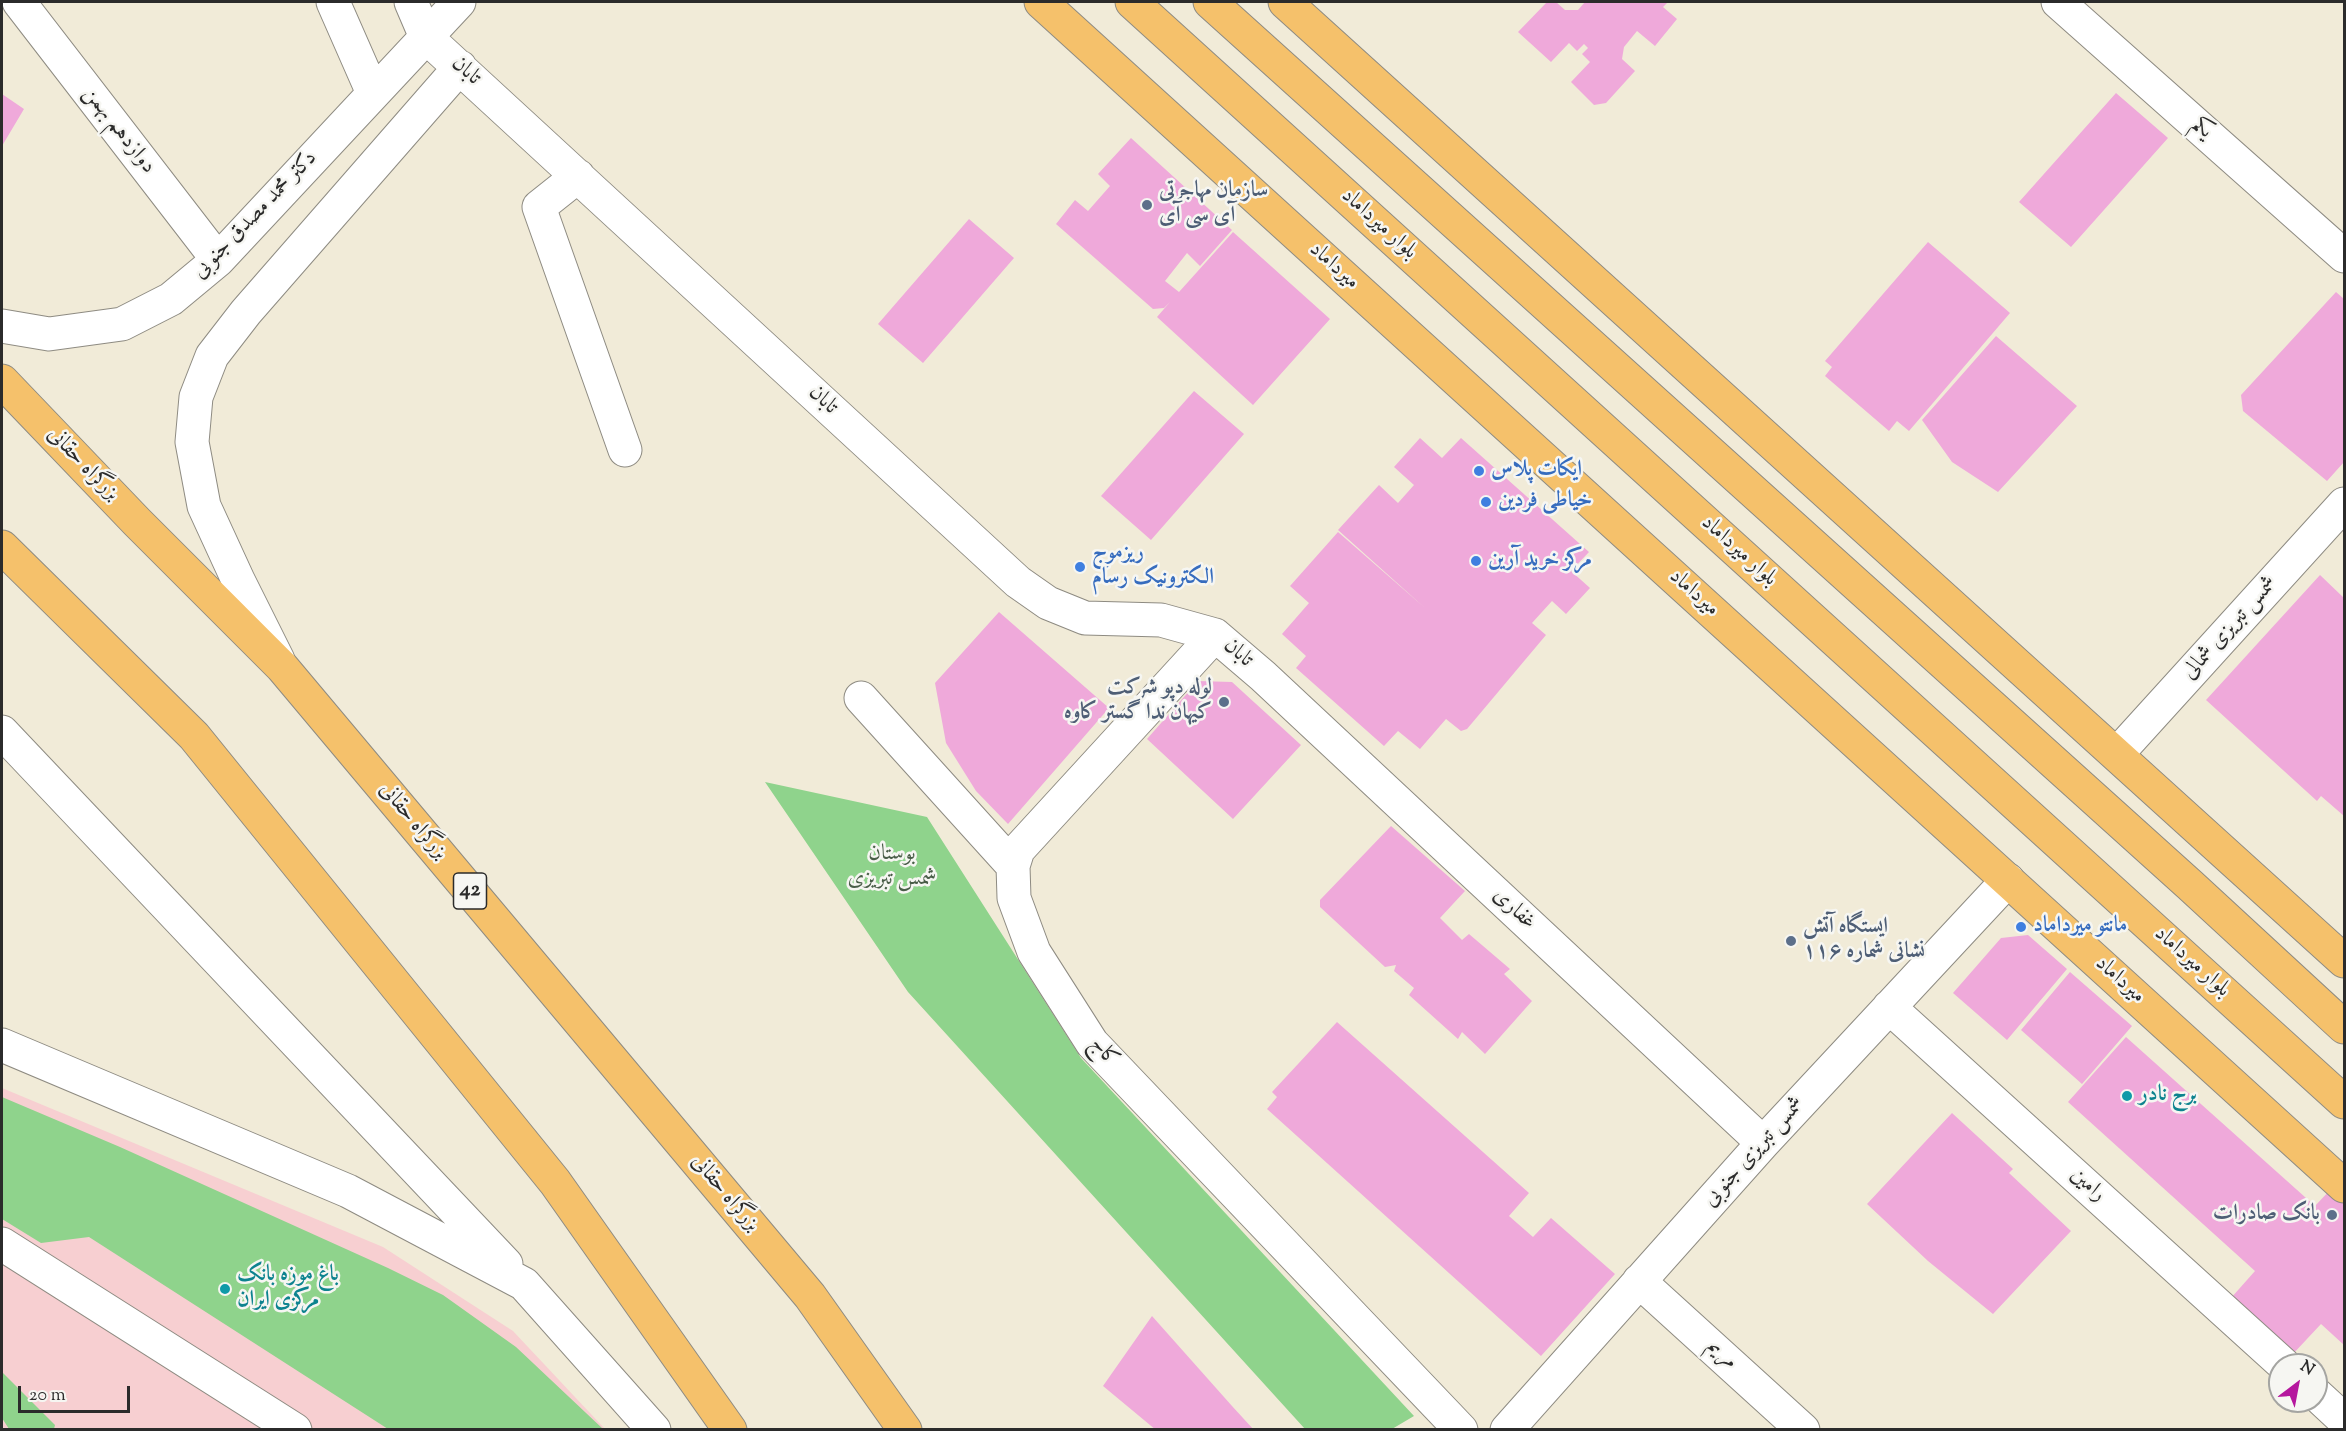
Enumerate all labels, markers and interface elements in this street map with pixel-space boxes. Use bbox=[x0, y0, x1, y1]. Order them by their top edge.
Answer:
street label: تابان bbox=[445, 52, 485, 92]
street label: دوازدهم بهمن bbox=[76, 82, 160, 180]
street label: یکم bbox=[2185, 113, 2217, 145]
street label: دکتر محمد مصدق جنوبی bbox=[188, 146, 324, 286]
place label: سازمان مهاجرتی آی سی آی bbox=[1159, 179, 1268, 230]
street label: بلوار میرداماد bbox=[1334, 184, 1422, 266]
marker: سازمان مهاجرتی آی سی آی bbox=[1140, 198, 1154, 212]
street label: میرداماد bbox=[1302, 238, 1364, 296]
street label: تابان bbox=[802, 381, 842, 421]
street label: بزرگراه حقانی bbox=[40, 422, 124, 508]
place label: ایکات پلاس bbox=[1491, 458, 1582, 484]
marker: ایکات پلاس bbox=[1472, 464, 1486, 478]
place label: خیاطی فردین bbox=[1498, 489, 1593, 515]
marker: خیاطی فردین bbox=[1479, 495, 1493, 509]
street label: بلوار میرداماد bbox=[1694, 511, 1782, 593]
place label: ریزموج الکترونیک رسام bbox=[1092, 541, 1214, 592]
place label: مرکز خرید آرین bbox=[1488, 548, 1592, 574]
marker: مرکز خرید آرین bbox=[1469, 554, 1483, 568]
marker: ریزموج الکترونیک رسام bbox=[1073, 560, 1087, 574]
street label: میرداماد bbox=[1662, 565, 1724, 623]
street label: شمس تبریزی شمالی bbox=[2178, 572, 2284, 686]
street label: تابان bbox=[1217, 634, 1257, 674]
place label: لوله دپو شرکت کیهان ندا گستر کاوه bbox=[1064, 676, 1212, 728]
marker: لوله دپو شرکت کیهان ندا گستر کاوه bbox=[1217, 695, 1231, 709]
street label: بزرگراه حقانی bbox=[372, 778, 452, 866]
park label: بوستان شمس تبریزی bbox=[847, 842, 937, 894]
road number: 42 bbox=[454, 873, 486, 909]
street label: غفارى bbox=[1486, 883, 1540, 937]
place label: مانتو میرداماد bbox=[2033, 914, 2127, 940]
place label: ایستگاه آتش نشانی شماره ۱۱۶ bbox=[1803, 915, 1925, 966]
marker: مانتو میرداماد bbox=[2014, 920, 2028, 934]
street label: بلوار میرداماد bbox=[2147, 922, 2235, 1004]
marker: ایستگاه آتش نشانی شماره ۱۱۶ bbox=[1784, 934, 1798, 948]
street label: میرداماد bbox=[2088, 952, 2150, 1010]
street label: کاج bbox=[1083, 1032, 1123, 1074]
place label: برج نادر bbox=[2139, 1083, 2197, 1109]
marker: برج نادر bbox=[2120, 1089, 2134, 1103]
street label: شمس تبریزی جنوبی bbox=[1699, 1092, 1811, 1214]
street label: بزرگراه حقانی bbox=[684, 1150, 764, 1238]
street label: رامین bbox=[2064, 1163, 2110, 1209]
place label: بانک صادرات bbox=[2213, 1202, 2320, 1228]
marker: بانک صادرات bbox=[2325, 1208, 2339, 1222]
place label: باغ موزه بانک مرکزی ایران bbox=[237, 1263, 339, 1314]
marker: باغ موزه بانک مرکزی ایران bbox=[218, 1282, 232, 1296]
street label: مریم bbox=[1700, 1334, 1742, 1376]
north arrow bbox=[2268, 1353, 2328, 1413]
text: N bbox=[2295, 1356, 2318, 1382]
scale bar bbox=[21, 1374, 134, 1412]
text: 20 m bbox=[29, 1383, 66, 1409]

